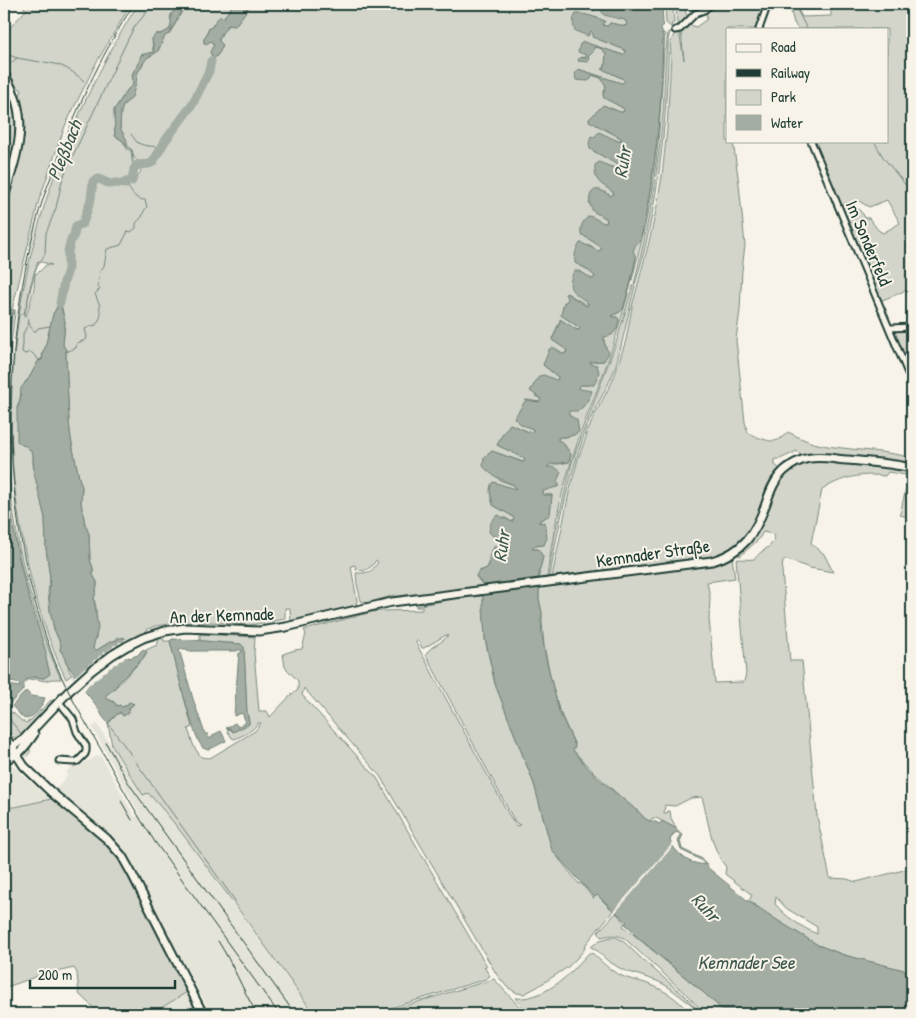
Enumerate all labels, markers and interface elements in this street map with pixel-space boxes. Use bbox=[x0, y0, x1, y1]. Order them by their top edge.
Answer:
legend bbox=[726, 28, 888, 142]
text: Road bbox=[771, 36, 796, 57]
text: Railway bbox=[771, 62, 810, 83]
text: Park bbox=[771, 86, 796, 107]
text: Water bbox=[771, 112, 803, 133]
water label: Pleßbach bbox=[40, 114, 89, 184]
water label: Ruhr bbox=[607, 142, 638, 180]
street label: Im Sonderfeld bbox=[840, 196, 898, 290]
water label: Ruhr bbox=[486, 526, 516, 563]
street label: Kemnader Straße bbox=[595, 533, 711, 573]
street label: An der Kemnade bbox=[169, 601, 275, 629]
water label: Ruhr bbox=[686, 887, 728, 929]
water label: Kemnader See bbox=[698, 949, 796, 975]
scale bar bbox=[30, 958, 175, 990]
text: 200 m bbox=[38, 964, 72, 985]

